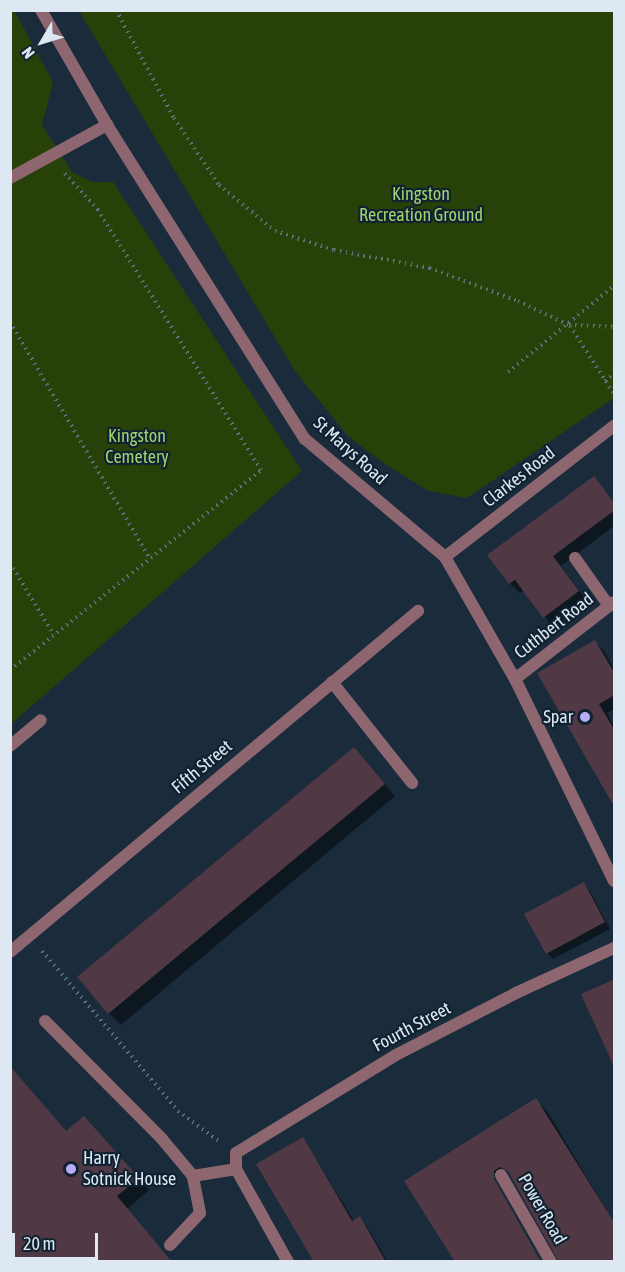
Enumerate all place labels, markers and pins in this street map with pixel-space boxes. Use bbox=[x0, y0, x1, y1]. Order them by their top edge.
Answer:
place label: Spar bbox=[543, 706, 573, 728]
marker: Spar bbox=[578, 710, 592, 724]
place label: Harry Sotnick House bbox=[83, 1148, 176, 1190]
marker: Harry Sotnick House bbox=[64, 1162, 78, 1176]

